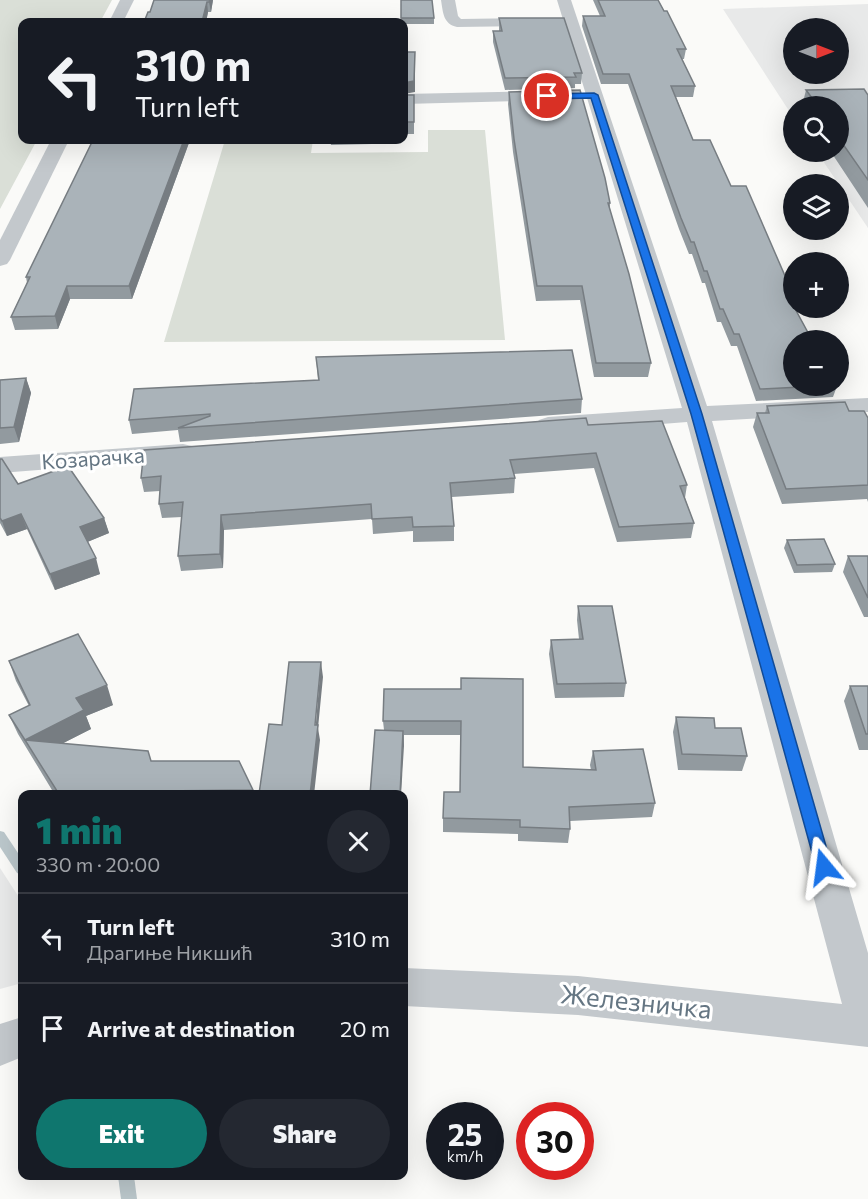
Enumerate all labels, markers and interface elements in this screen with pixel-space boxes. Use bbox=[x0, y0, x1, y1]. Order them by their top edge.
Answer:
north arrow bbox=[783, 18, 849, 84]
map controls bbox=[783, 18, 849, 396]
text: 310 m bbox=[135, 38, 251, 90]
icon: left bbox=[36, 42, 114, 120]
pin bbox=[521, 70, 572, 121]
icon: arrive bbox=[530, 79, 563, 112]
text: Turn left bbox=[135, 90, 239, 123]
button: search bbox=[783, 96, 849, 162]
button: layers bbox=[783, 174, 849, 240]
button: + bbox=[783, 252, 849, 318]
button: − bbox=[783, 330, 849, 396]
street label: Козарачка bbox=[40, 441, 145, 474]
text: 1 min bbox=[36, 807, 122, 851]
button: close bbox=[327, 810, 390, 873]
position arrow bbox=[792, 835, 856, 899]
text: 330 m · 20:00 bbox=[36, 852, 160, 876]
text: Turn left bbox=[87, 913, 174, 940]
icon: left bbox=[36, 922, 69, 955]
text: 310 m bbox=[330, 925, 390, 952]
text: Драгиње Никшић bbox=[87, 940, 253, 964]
street label: Железничка bbox=[559, 977, 713, 1024]
icon: arrive bbox=[36, 1012, 69, 1045]
text: Arrive at destination bbox=[87, 1015, 295, 1042]
text: 20 m bbox=[340, 1015, 390, 1042]
button: Exit bbox=[36, 1099, 207, 1168]
button: Share bbox=[219, 1099, 390, 1168]
speed limit sign: 30 bbox=[516, 1102, 594, 1180]
text: 25 bbox=[448, 1115, 482, 1152]
text: km/h bbox=[447, 1147, 483, 1165]

